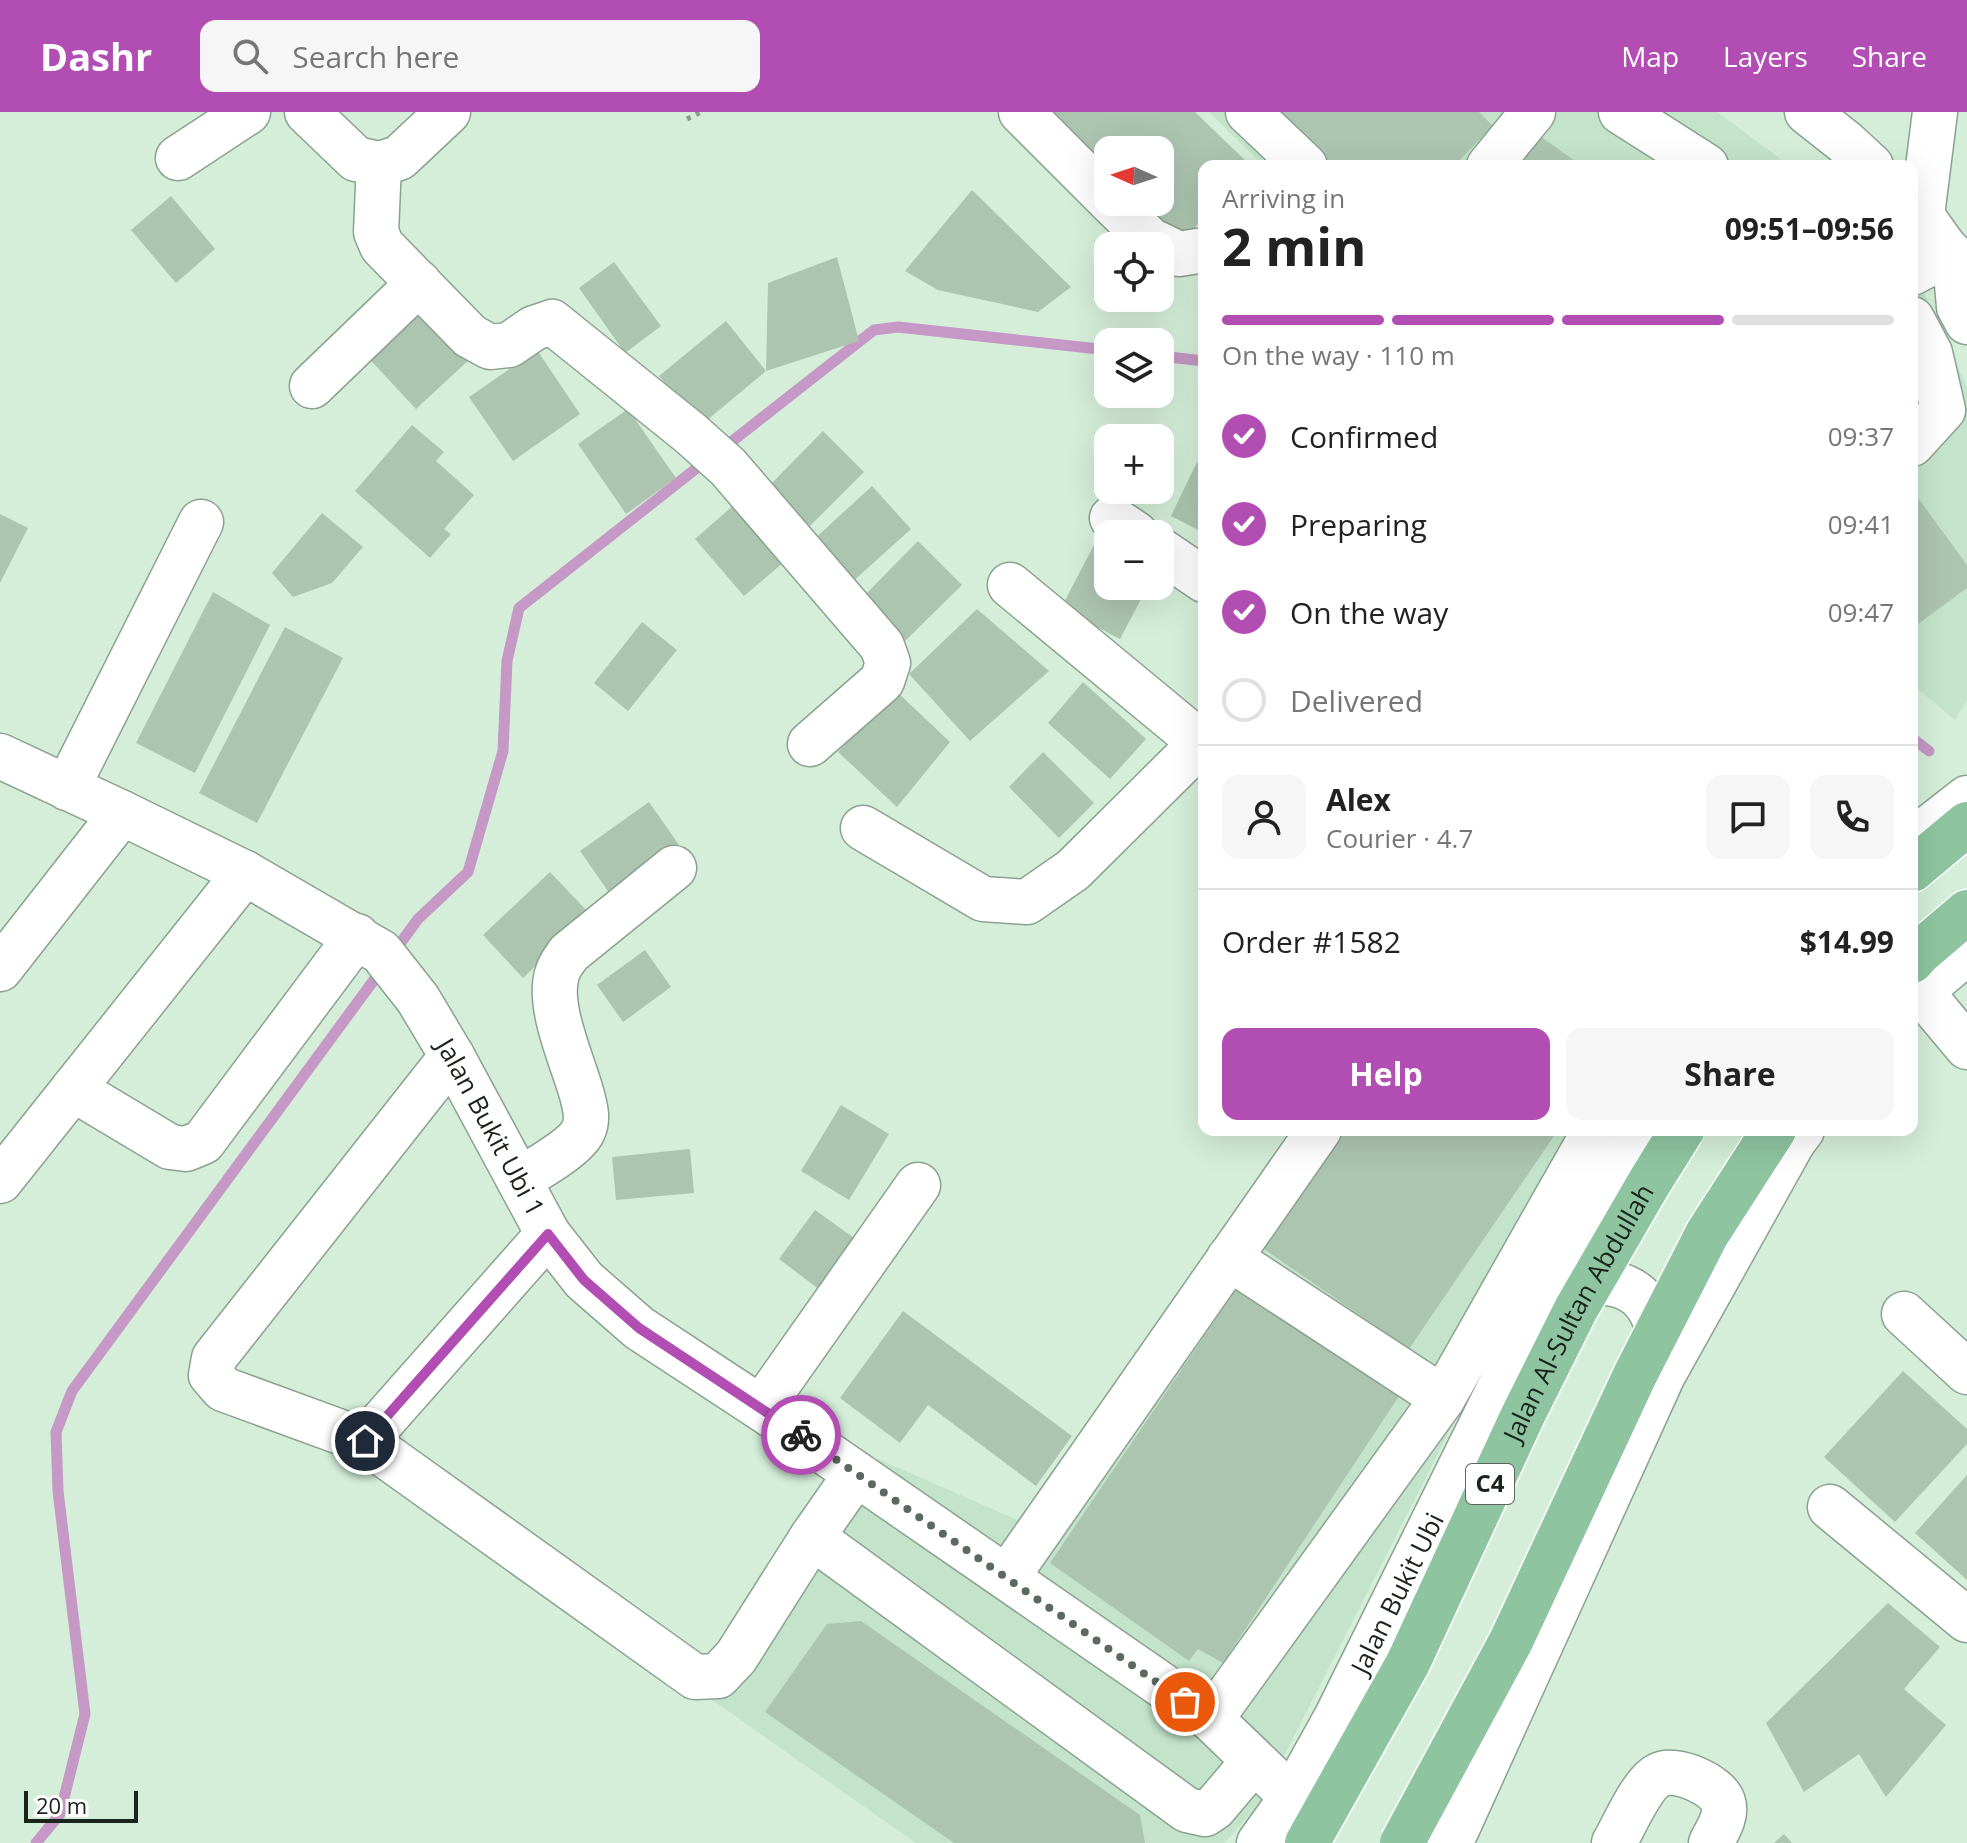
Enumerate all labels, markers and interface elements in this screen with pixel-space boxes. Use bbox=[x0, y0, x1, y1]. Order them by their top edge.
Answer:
search box bbox=[200, 20, 760, 92]
text: Dashr bbox=[40, 30, 152, 82]
icon: search bbox=[228, 34, 272, 78]
text: Search here bbox=[292, 36, 459, 77]
text: Map bbox=[1621, 37, 1679, 75]
text: Layers bbox=[1723, 37, 1808, 75]
text: Share bbox=[1852, 37, 1927, 75]
north arrow bbox=[1094, 136, 1174, 216]
map controls bbox=[1094, 136, 1174, 600]
text: Arriving in bbox=[1222, 180, 1345, 216]
text: 09:51–09:56 bbox=[1725, 208, 1894, 249]
text: 2 min bbox=[1222, 210, 1366, 281]
button: locate bbox=[1094, 232, 1174, 312]
button: layers bbox=[1094, 328, 1174, 408]
text: On the way · 110 m bbox=[1222, 337, 1455, 373]
icon: check bbox=[1222, 414, 1266, 458]
text: Confirmed bbox=[1290, 416, 1438, 457]
text: 09:37 bbox=[1828, 418, 1894, 454]
button: + bbox=[1094, 424, 1174, 504]
icon: check bbox=[1222, 502, 1266, 546]
text: Preparing bbox=[1290, 504, 1427, 545]
text: 09:41 bbox=[1828, 506, 1894, 542]
button: − bbox=[1094, 520, 1174, 600]
icon: check bbox=[1222, 590, 1266, 634]
text: On the way bbox=[1290, 592, 1448, 633]
text: 09:47 bbox=[1828, 594, 1894, 630]
text: Delivered bbox=[1290, 680, 1423, 721]
button: person bbox=[1222, 775, 1306, 859]
button: chat bbox=[1706, 775, 1790, 859]
button: phone bbox=[1810, 775, 1894, 859]
text: Alex bbox=[1326, 779, 1391, 820]
text: Courier · 4.7 bbox=[1326, 820, 1473, 856]
text: Order #1582 bbox=[1222, 921, 1401, 962]
text: $14.99 bbox=[1800, 921, 1894, 962]
button: Help bbox=[1222, 1028, 1550, 1120]
button: Share bbox=[1566, 1028, 1894, 1120]
street label: Jalan Bukit Ubi 1 bbox=[427, 1029, 554, 1222]
street label: Jalan Al-Sultan Abdullah bbox=[1493, 1177, 1662, 1450]
courier bbox=[761, 1395, 841, 1475]
pin bbox=[331, 1407, 399, 1475]
icon: bike bbox=[779, 1413, 823, 1457]
icon: home bbox=[343, 1419, 387, 1463]
road number: C4 bbox=[1466, 1464, 1514, 1504]
street label: Jalan Bukit Ubi bbox=[1340, 1506, 1452, 1682]
pin bbox=[1151, 1668, 1219, 1736]
icon: bag bbox=[1163, 1680, 1207, 1724]
scale bar bbox=[24, 1787, 138, 1823]
text: 20 m bbox=[36, 1790, 87, 1820]

